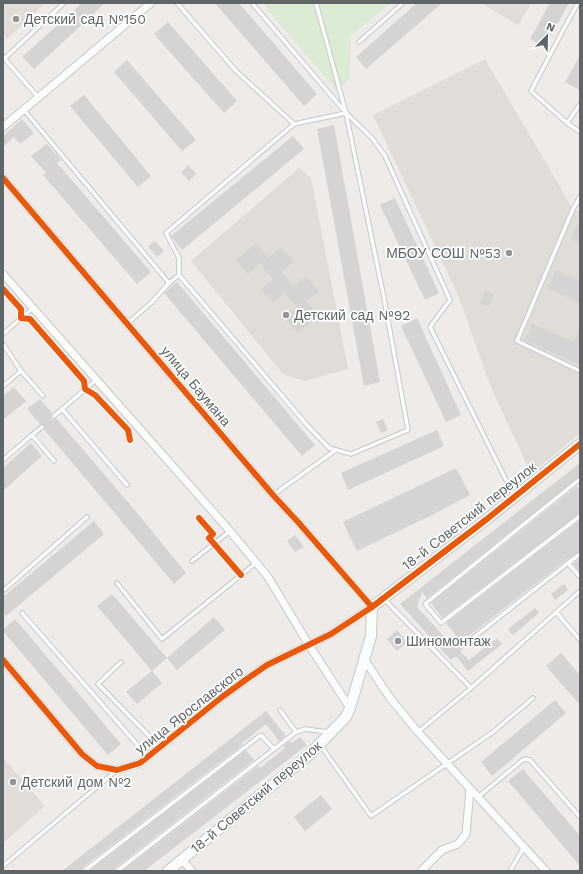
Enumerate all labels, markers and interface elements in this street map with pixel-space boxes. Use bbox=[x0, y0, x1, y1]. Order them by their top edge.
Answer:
place label: Детский сад №150 bbox=[24, 11, 146, 27]
marker: Детский сад №150 bbox=[11, 14, 21, 24]
north arrow bbox=[527, 16, 567, 56]
text: N bbox=[544, 20, 557, 35]
place label: МБОУ СОШ №53 bbox=[386, 245, 501, 261]
marker: МБОУ СОШ №53 bbox=[504, 248, 514, 258]
place label: Детский сад №92 bbox=[294, 307, 410, 323]
marker: Детский сад №92 bbox=[281, 310, 291, 320]
street label: улица Баумана bbox=[158, 343, 234, 430]
street label: 18-й Советский переулок bbox=[399, 458, 540, 573]
place label: Шиномонтаж bbox=[406, 633, 491, 649]
marker: Шиномонтаж bbox=[393, 636, 403, 646]
street label: улица Ярославского bbox=[132, 663, 246, 757]
street label: 18-й Советский переулок bbox=[187, 737, 325, 856]
place label: Детский дом №2 bbox=[21, 774, 131, 790]
marker: Детский дом №2 bbox=[8, 777, 18, 787]

